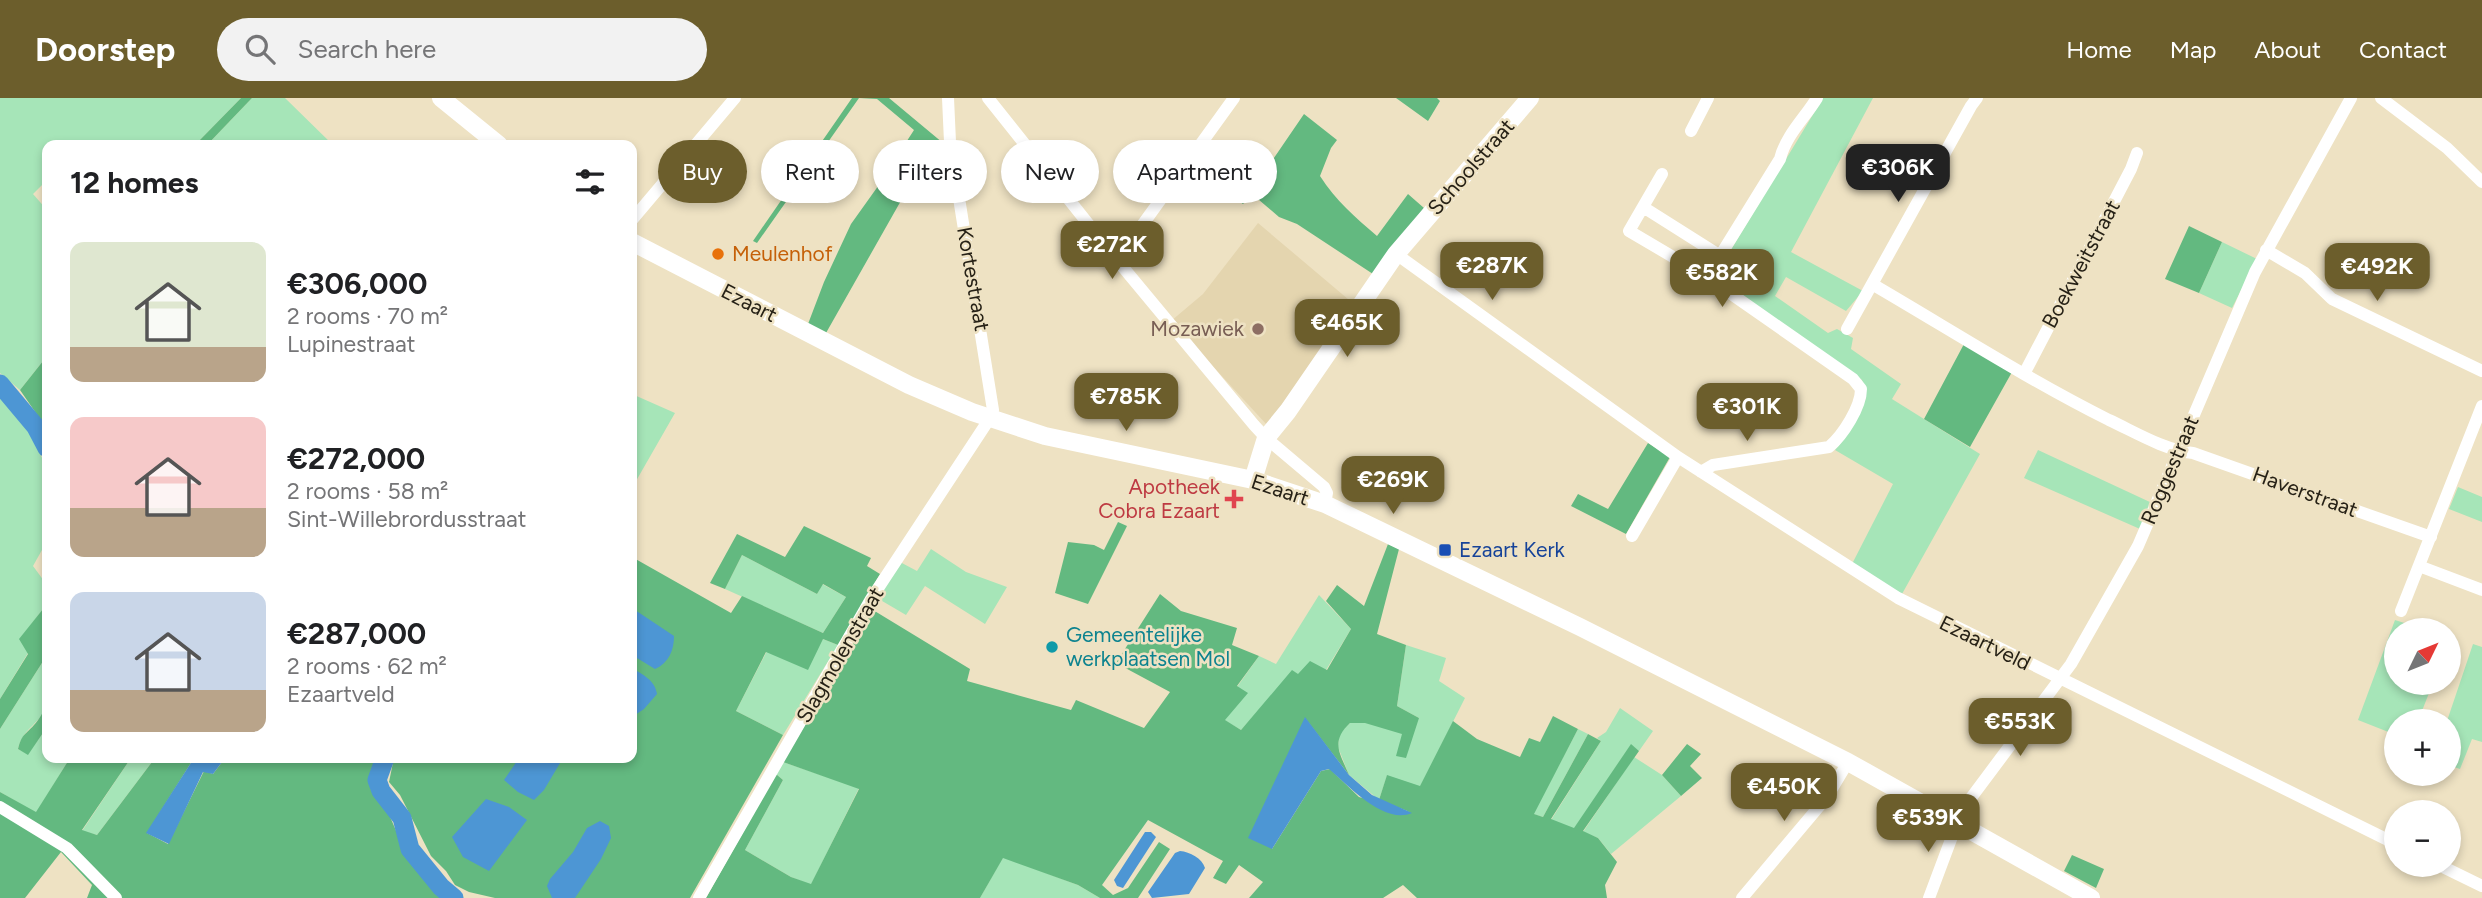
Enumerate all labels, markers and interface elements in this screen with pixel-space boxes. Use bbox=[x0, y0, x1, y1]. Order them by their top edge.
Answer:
search box bbox=[217, 18, 707, 81]
text: Doorstep bbox=[35, 30, 175, 69]
icon: search bbox=[241, 30, 279, 68]
text: Search here bbox=[297, 33, 436, 65]
text: Home bbox=[2066, 35, 2132, 64]
text: Map bbox=[2170, 35, 2216, 64]
text: About bbox=[2254, 35, 2321, 64]
text: Contact bbox=[2359, 35, 2447, 64]
street label: Schoolstraat bbox=[1422, 113, 1519, 220]
chip: Buy bbox=[658, 140, 747, 203]
chip: Rent bbox=[761, 140, 859, 203]
chip: Filters bbox=[873, 140, 987, 203]
chip: New bbox=[1001, 140, 1099, 203]
chip: Apartment bbox=[1113, 140, 1277, 203]
pin: €306K bbox=[1849, 144, 1947, 204]
text: €306K bbox=[1862, 153, 1934, 181]
icon: filters bbox=[571, 163, 609, 201]
text: 12 homes bbox=[70, 164, 198, 201]
street label: Boekweitstraat bbox=[2036, 195, 2125, 332]
pin: €272K bbox=[1063, 222, 1161, 281]
street label: Kortestraat bbox=[952, 225, 995, 333]
text: €272K bbox=[1077, 230, 1147, 258]
place label: Meulenhof bbox=[732, 241, 833, 266]
pin: €287K bbox=[1443, 242, 1541, 302]
pin: €492K bbox=[2328, 244, 2426, 303]
marker: Meulenhof bbox=[710, 246, 726, 262]
pin: €582K bbox=[1673, 250, 1771, 309]
text: €287K bbox=[1456, 251, 1528, 279]
text: €492K bbox=[2341, 252, 2413, 280]
text: €582K bbox=[1686, 258, 1758, 286]
text: €306,000 bbox=[287, 265, 427, 302]
icon: home bbox=[126, 270, 210, 354]
street label: Ezaart bbox=[717, 278, 781, 327]
pin: €465K bbox=[1298, 300, 1396, 359]
text: 2 rooms · 70 m² bbox=[287, 302, 448, 330]
text: €465K bbox=[1311, 308, 1383, 336]
place label: Mozawiek bbox=[1150, 316, 1245, 341]
marker: Mozawiek bbox=[1250, 321, 1266, 337]
text: Lupinestraat bbox=[287, 330, 415, 358]
pin: €785K bbox=[1077, 374, 1175, 433]
text: €785K bbox=[1090, 382, 1162, 410]
pin: €301K bbox=[1698, 384, 1796, 443]
text: €301K bbox=[1713, 392, 1781, 420]
street label: Roggestraat bbox=[2135, 412, 2204, 528]
text: €272,000 bbox=[287, 440, 425, 477]
icon: home bbox=[126, 445, 210, 529]
pin: €269K bbox=[1344, 456, 1442, 516]
street label: Haverstraat bbox=[2249, 461, 2361, 522]
text: €269K bbox=[1357, 465, 1429, 493]
street label: Ezaart bbox=[1248, 468, 1312, 511]
place label: Apotheek Cobra Ezaart bbox=[1098, 474, 1221, 523]
text: 2 rooms · 58 m² bbox=[287, 477, 448, 505]
marker: Apotheek Cobra Ezaart bbox=[1226, 491, 1242, 507]
text: Sint-Willebrordusstraat bbox=[287, 505, 526, 533]
place label: Ezaart Kerk bbox=[1459, 537, 1566, 562]
marker: Ezaart Kerk bbox=[1437, 542, 1453, 558]
street label: Slagmolenstraat bbox=[791, 582, 889, 727]
street label: Ezaartveld bbox=[1936, 610, 2035, 675]
text: €287,000 bbox=[287, 615, 426, 652]
north arrow bbox=[2384, 618, 2460, 695]
map controls bbox=[2384, 618, 2461, 877]
icon: home bbox=[126, 620, 210, 704]
place label: Gemeentelijke werkplaatsen Mol bbox=[1066, 622, 1230, 671]
marker: Gemeentelijke werkplaatsen Mol bbox=[1044, 639, 1060, 655]
text: 2 rooms · 62 m² bbox=[287, 652, 447, 680]
text: Ezaartveld bbox=[287, 680, 395, 708]
pin: €553K bbox=[1971, 698, 2069, 758]
text: €553K bbox=[1985, 707, 2055, 735]
button: + bbox=[2384, 709, 2461, 786]
pin: €450K bbox=[1735, 764, 1833, 823]
text: €450K bbox=[1747, 772, 1821, 800]
pin: €539K bbox=[1879, 794, 1977, 854]
button: − bbox=[2384, 800, 2461, 877]
text: €539K bbox=[1893, 803, 1963, 831]

